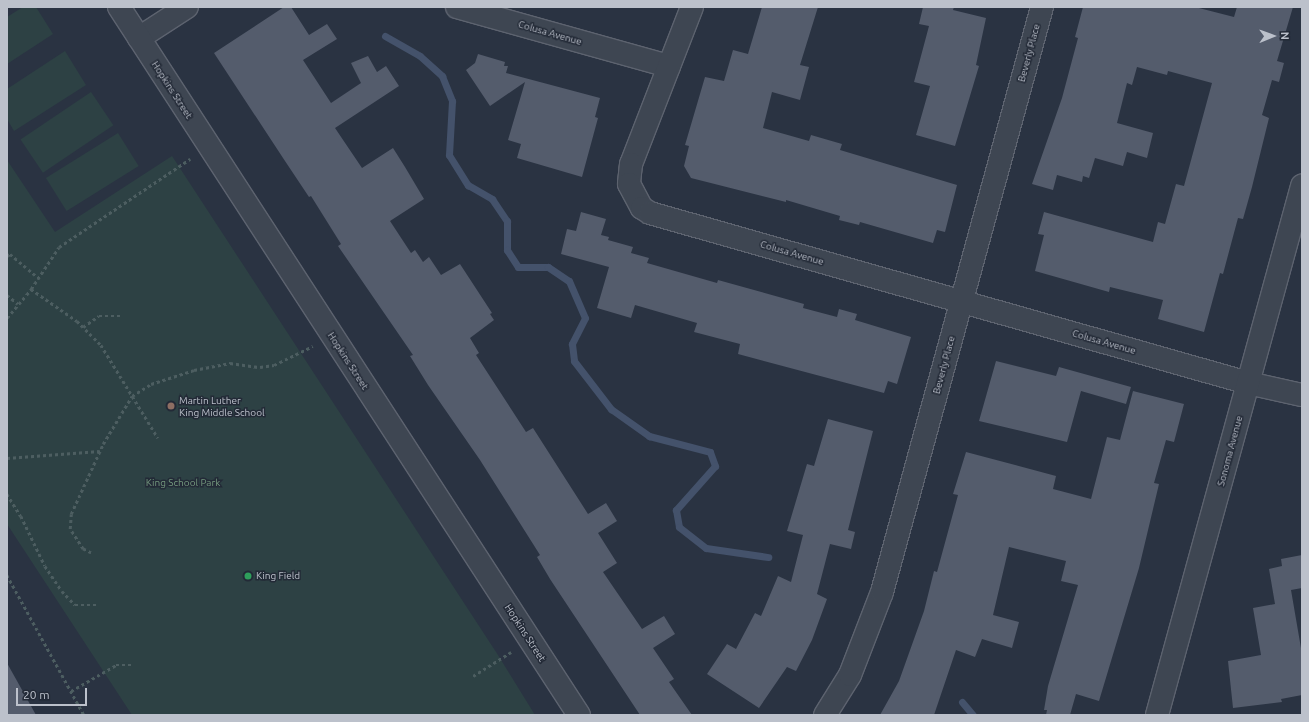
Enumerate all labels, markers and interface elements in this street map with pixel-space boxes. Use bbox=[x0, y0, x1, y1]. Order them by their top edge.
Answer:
north arrow bbox=[1253, 16, 1293, 56]
street label: Colusa Avenue bbox=[517, 18, 583, 48]
street label: Beverly Place bbox=[1015, 23, 1043, 83]
text: N bbox=[1279, 32, 1291, 40]
street label: Hopkins Street bbox=[149, 59, 195, 121]
street label: Colusa Avenue bbox=[759, 238, 825, 268]
street label: Colusa Avenue bbox=[1071, 327, 1137, 357]
street label: Hopkins Street bbox=[325, 330, 371, 392]
street label: Beverly Place bbox=[930, 335, 958, 395]
place label: Martin Luther King Middle School bbox=[179, 394, 265, 418]
marker: Martin Luther King Middle School bbox=[166, 401, 176, 411]
street label: Sonoma Avenue bbox=[1215, 414, 1245, 488]
park label: King School Park bbox=[146, 477, 220, 489]
place label: King Field bbox=[256, 570, 300, 582]
marker: King Field bbox=[243, 571, 253, 581]
street label: Hopkins Street bbox=[502, 602, 548, 664]
scale bar bbox=[18, 680, 89, 706]
text: 20 m bbox=[23, 688, 50, 701]

